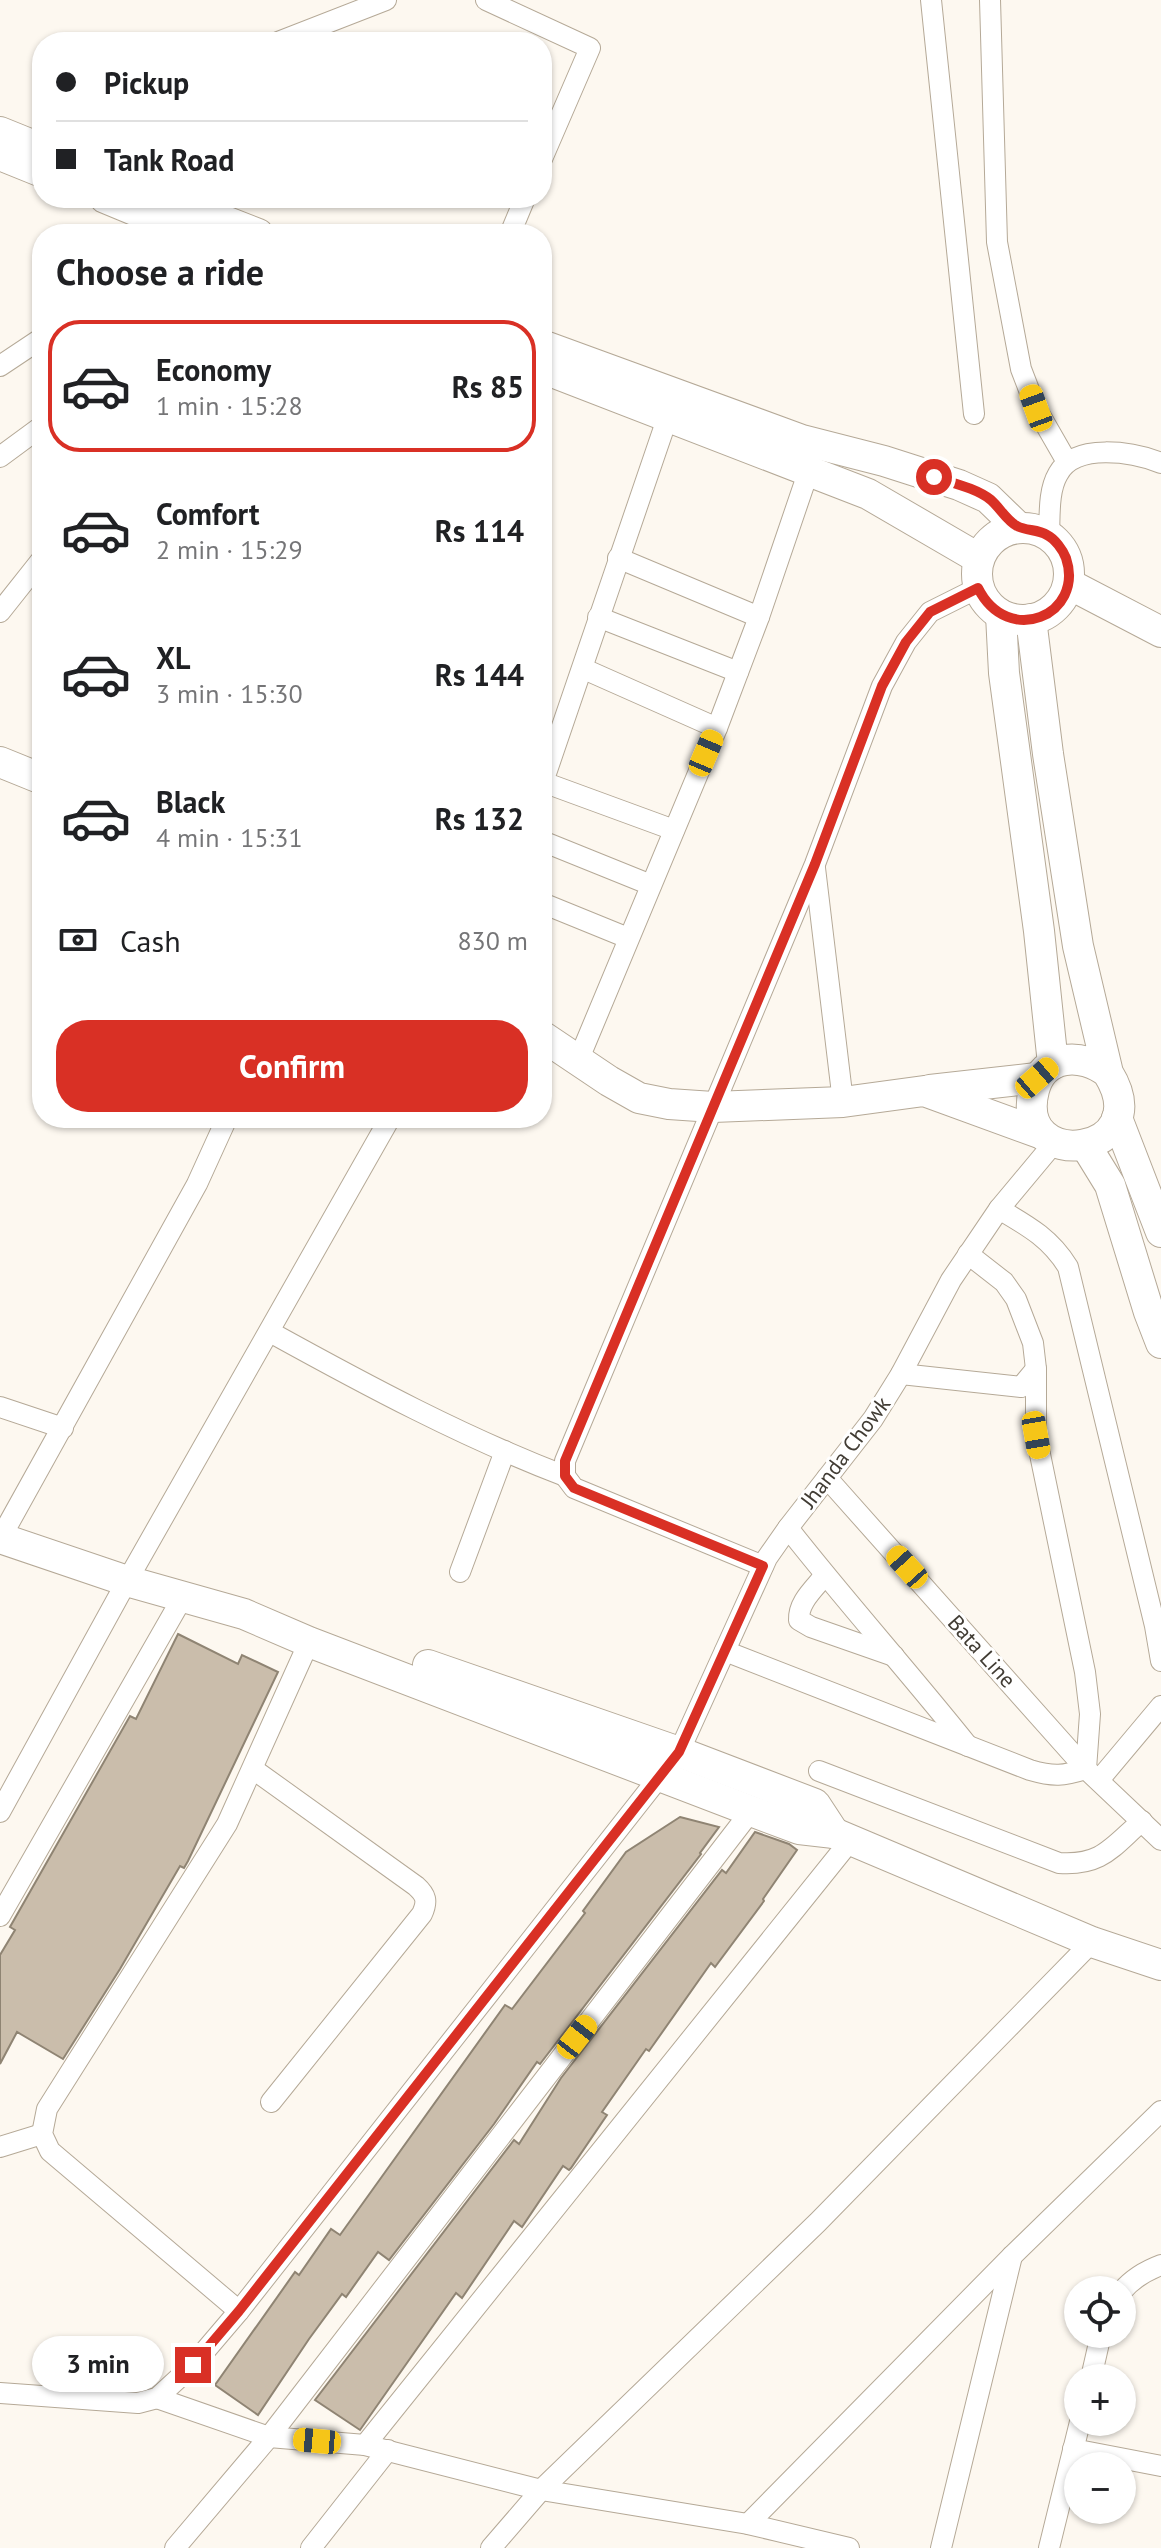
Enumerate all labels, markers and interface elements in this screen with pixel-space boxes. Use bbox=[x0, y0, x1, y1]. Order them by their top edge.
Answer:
text: Pickup bbox=[104, 63, 189, 102]
text: Tank Road bbox=[104, 140, 234, 179]
text: Choose a ride bbox=[56, 248, 264, 295]
icon: car bbox=[60, 350, 132, 422]
text: Economy bbox=[156, 350, 271, 389]
text: Rs 85 bbox=[452, 367, 524, 406]
car bbox=[1017, 381, 1055, 435]
text: 1 min · 15:28 bbox=[156, 389, 303, 422]
route start bbox=[916, 459, 952, 495]
icon: car bbox=[60, 494, 132, 566]
text: Comfort bbox=[156, 494, 259, 533]
text: Rs 114 bbox=[435, 511, 524, 550]
text: 2 min · 15:29 bbox=[156, 533, 303, 566]
icon: car bbox=[60, 638, 132, 710]
text: XL bbox=[156, 638, 190, 677]
text: Rs 144 bbox=[435, 655, 524, 694]
text: 3 min · 15:30 bbox=[156, 677, 303, 710]
car bbox=[686, 726, 726, 780]
icon: car bbox=[60, 782, 132, 854]
text: Black bbox=[156, 782, 225, 821]
text: Rs 132 bbox=[435, 799, 524, 838]
text: 4 min · 15:31 bbox=[156, 821, 303, 854]
icon: cash bbox=[56, 918, 100, 962]
text: Cash bbox=[120, 921, 181, 960]
text: 830 m bbox=[457, 924, 528, 957]
button: Confirm bbox=[56, 1020, 528, 1112]
car bbox=[1011, 1053, 1063, 1103]
street label: Jhanda Chowk bbox=[793, 1390, 896, 1514]
car bbox=[1020, 1409, 1052, 1461]
car bbox=[882, 1541, 932, 1593]
street label: Bata Line bbox=[942, 1609, 1022, 1693]
car bbox=[553, 2011, 601, 2063]
map controls bbox=[1064, 2276, 1136, 2524]
button: locate bbox=[1064, 2276, 1136, 2348]
callout: 3 min bbox=[33, 2337, 165, 2393]
text: 3 min bbox=[66, 2347, 130, 2380]
route end bbox=[175, 2347, 211, 2383]
button: + bbox=[1064, 2364, 1136, 2436]
car bbox=[292, 2427, 342, 2455]
button: − bbox=[1064, 2452, 1136, 2524]

